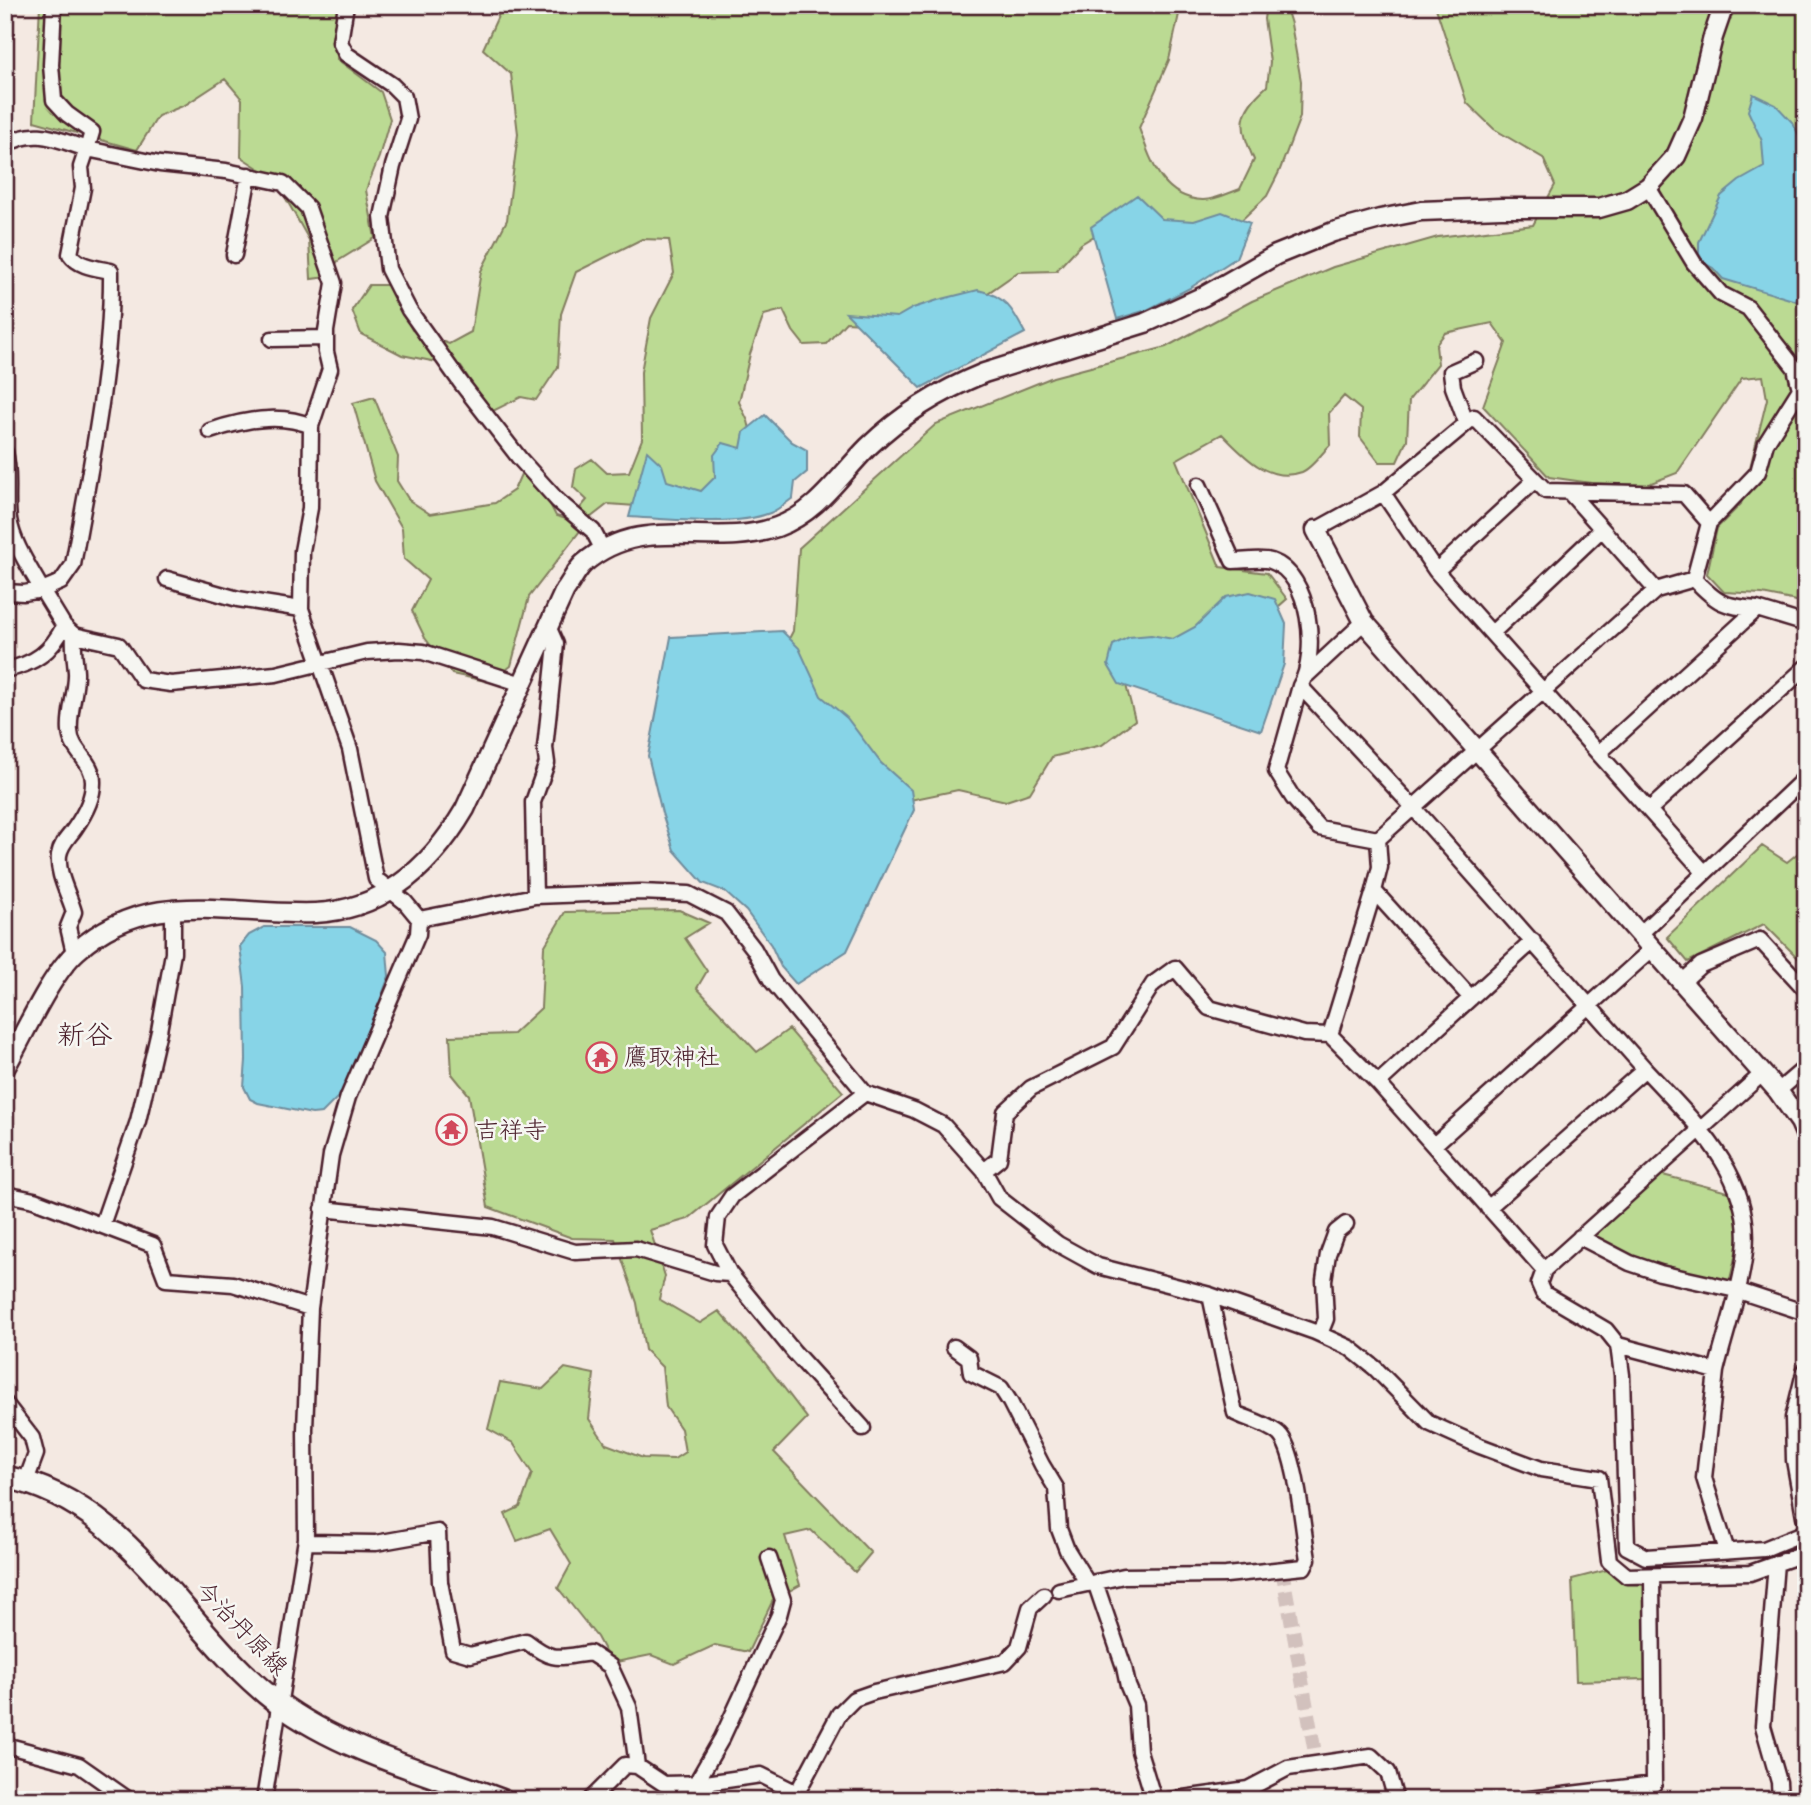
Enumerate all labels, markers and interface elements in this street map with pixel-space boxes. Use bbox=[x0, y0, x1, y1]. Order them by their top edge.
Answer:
district label: 新谷 bbox=[57, 1017, 113, 1052]
temple icon: 鷹取神社 bbox=[584, 1040, 618, 1074]
place label: 鷹取神社 bbox=[624, 1042, 720, 1072]
temple icon: 吉祥寺 bbox=[435, 1113, 469, 1147]
place label: 吉祥寺 bbox=[475, 1115, 547, 1145]
street label: 今治丹原線 bbox=[190, 1574, 294, 1682]

